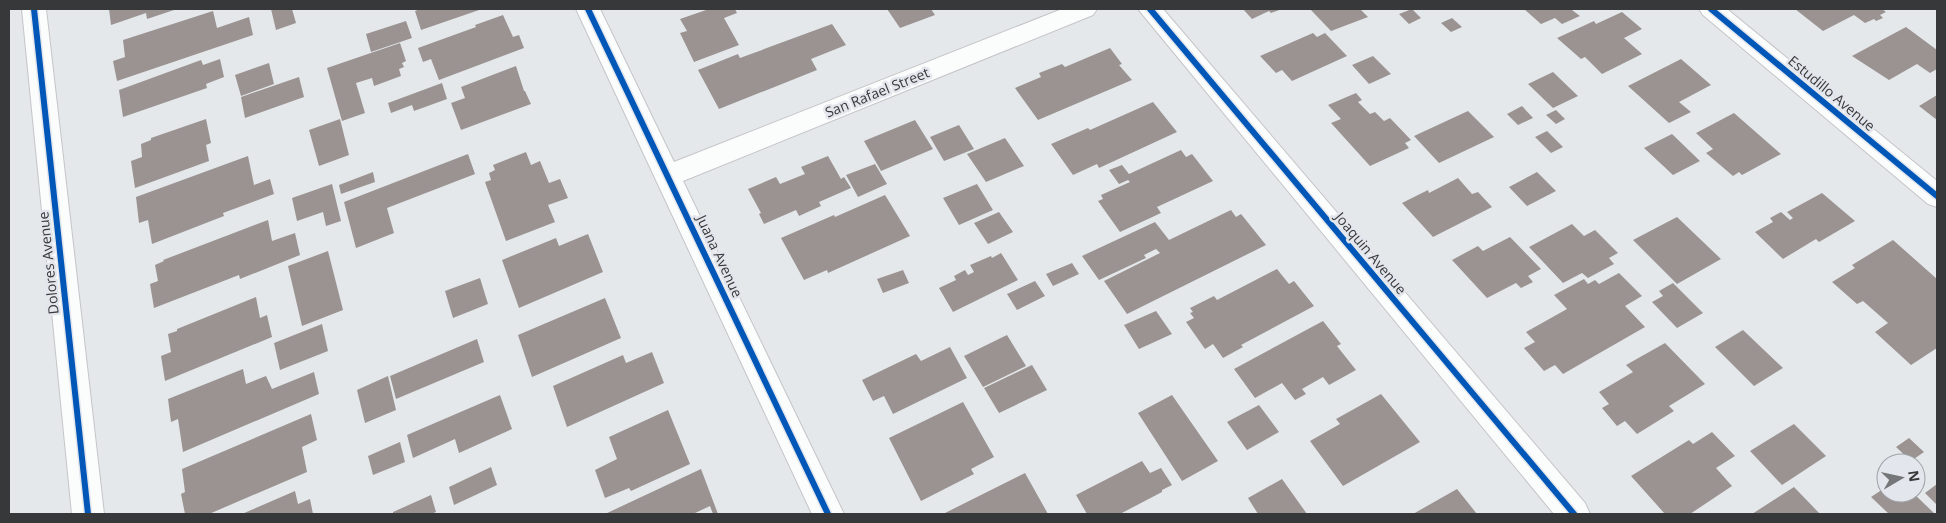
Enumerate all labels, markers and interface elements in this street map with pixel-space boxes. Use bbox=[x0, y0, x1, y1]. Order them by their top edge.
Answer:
street label: Estudillo Avenue bbox=[1785, 51, 1880, 135]
street label: San Rafael Street bbox=[822, 62, 932, 122]
street label: Joaquin Avenue bbox=[1330, 206, 1411, 298]
street label: Juana Avenue bbox=[692, 210, 747, 300]
street label: Dolores Avenue bbox=[33, 211, 63, 315]
north arrow bbox=[1876, 453, 1926, 503]
text: N bbox=[1904, 469, 1925, 483]

